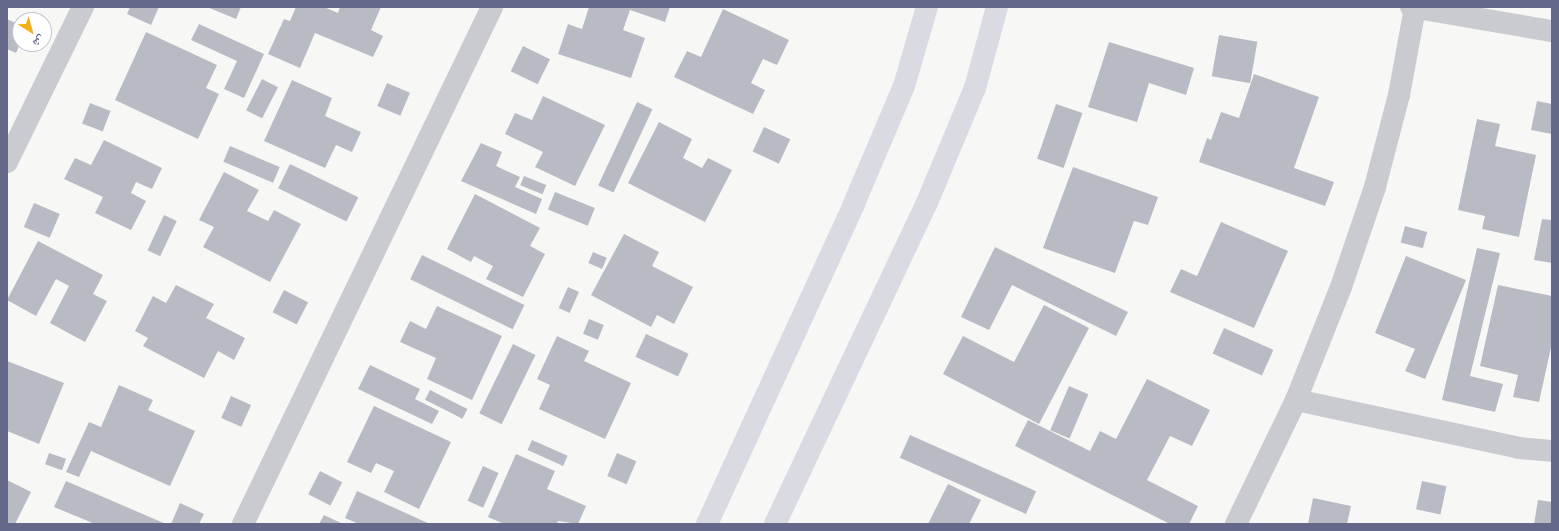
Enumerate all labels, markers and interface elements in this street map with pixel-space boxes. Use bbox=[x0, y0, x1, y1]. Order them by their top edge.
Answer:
north arrow bbox=[12, 12, 52, 52]
text: ش bbox=[30, 32, 47, 50]

